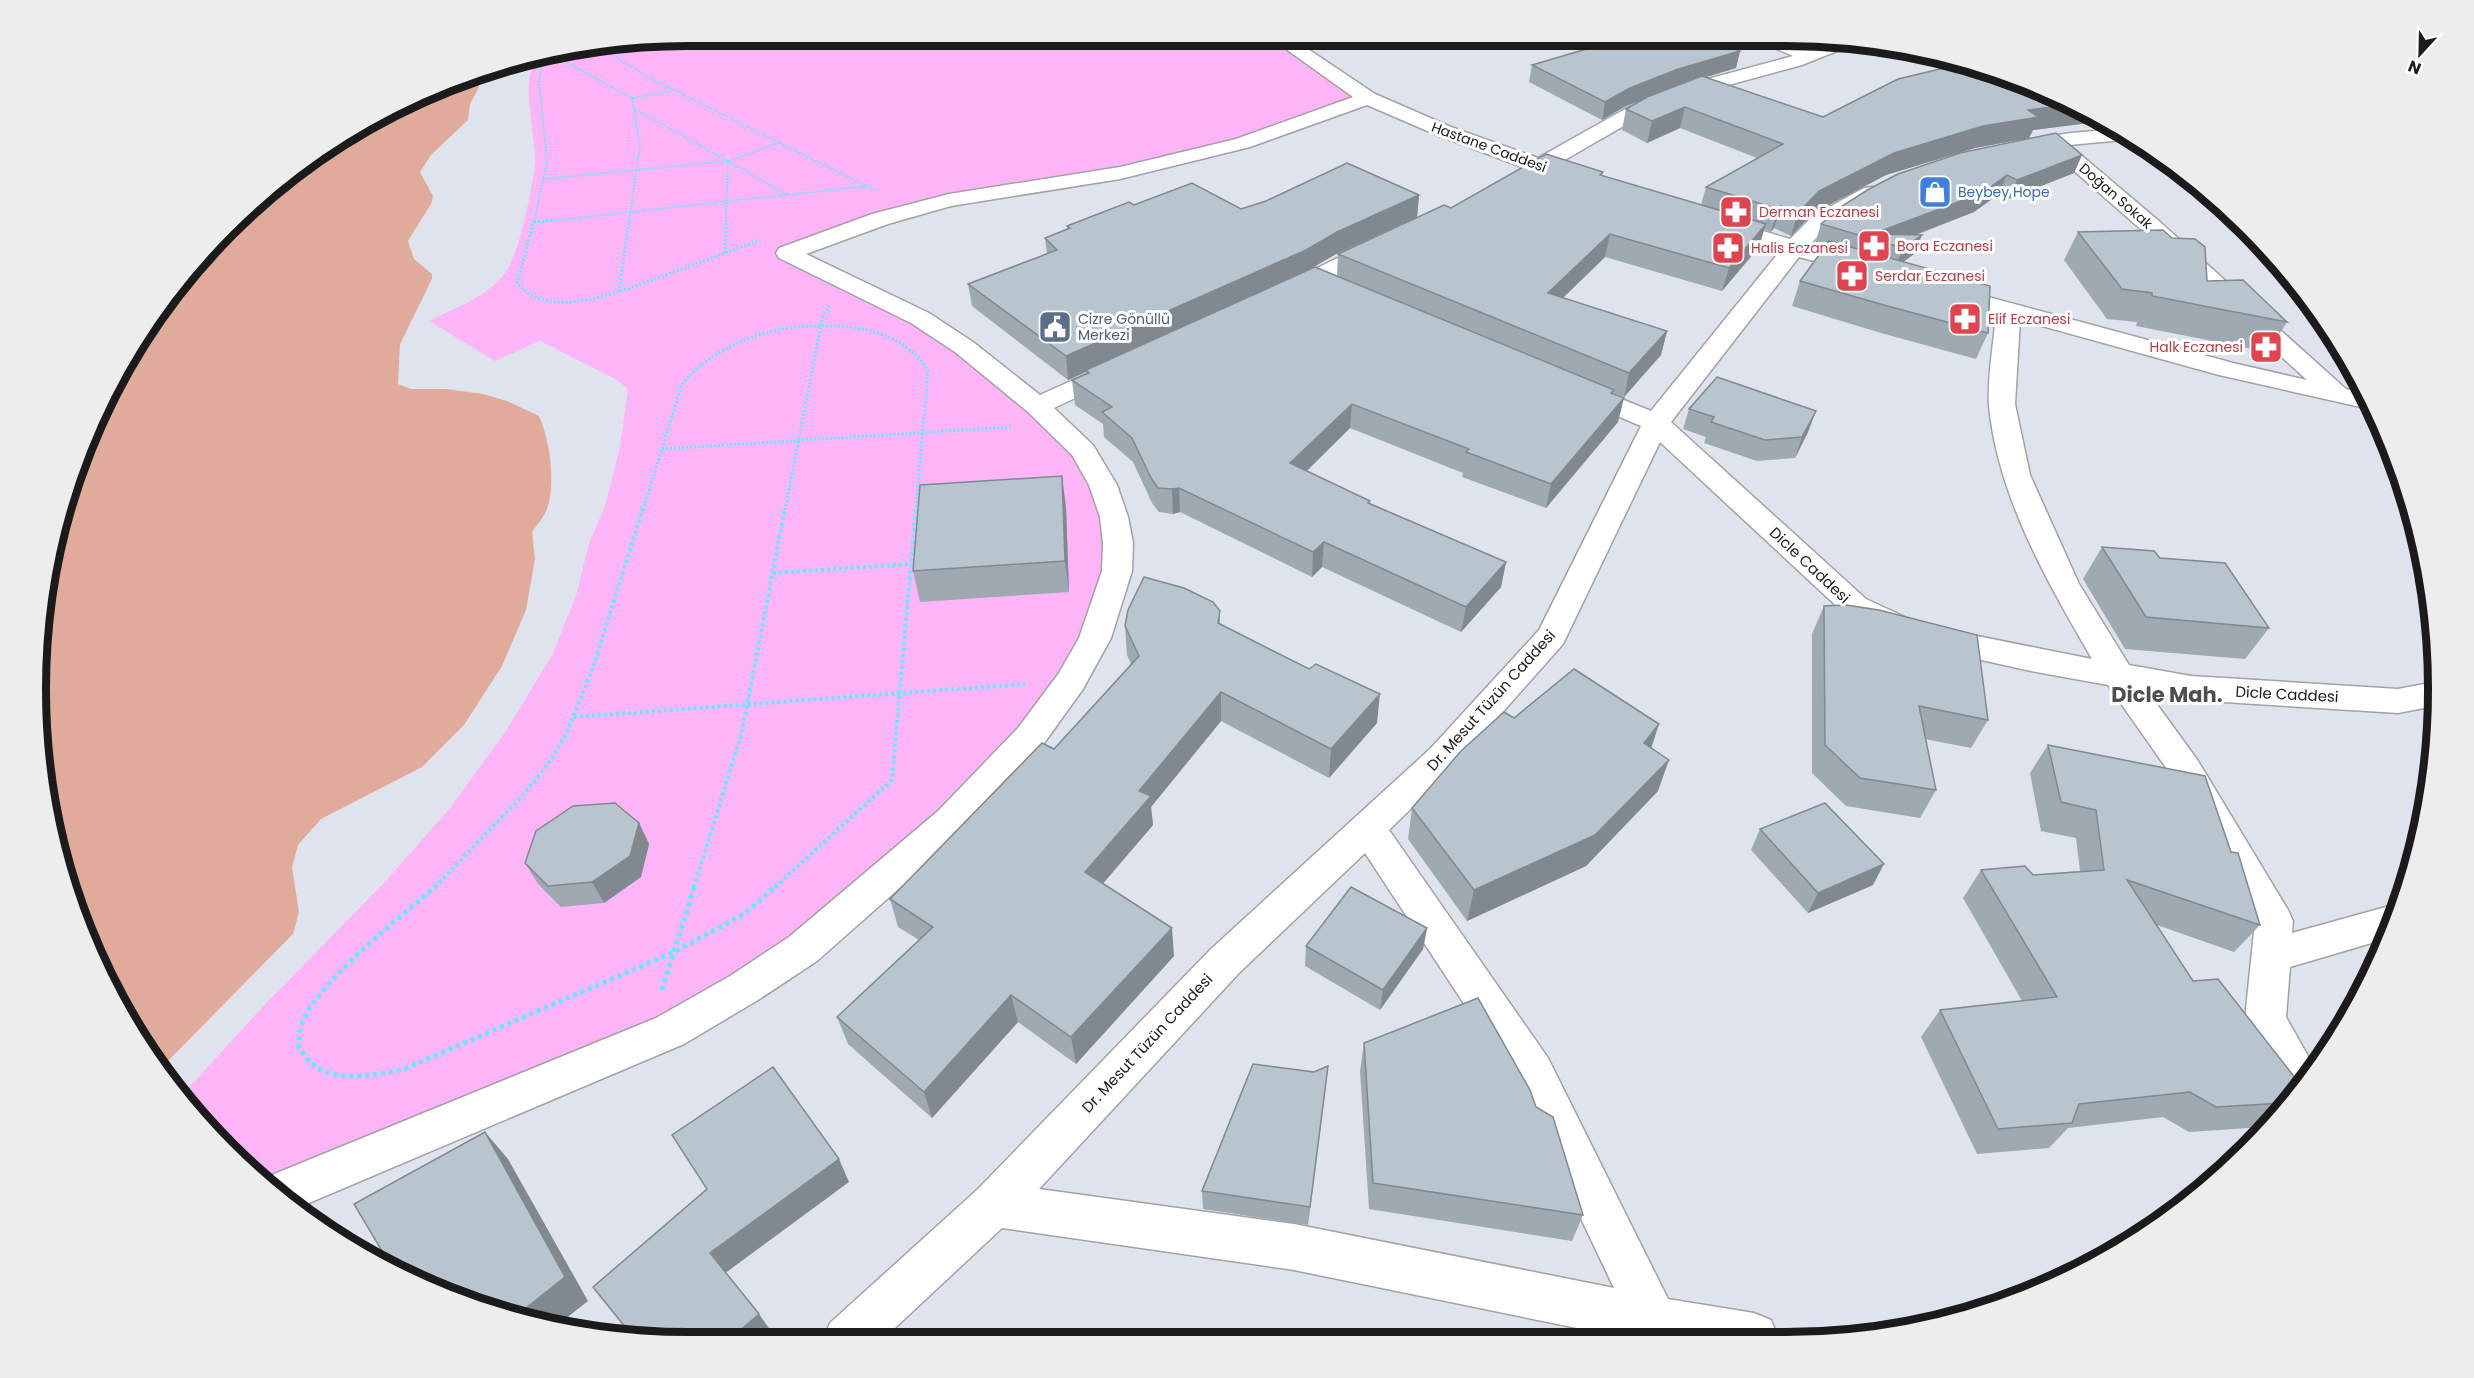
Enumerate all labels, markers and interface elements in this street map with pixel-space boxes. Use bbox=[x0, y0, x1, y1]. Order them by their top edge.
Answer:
north arrow bbox=[2390, 24, 2450, 84]
text: N bbox=[2405, 55, 2424, 80]
street label: Hastane Caddesi bbox=[1429, 117, 1549, 177]
street label: Doğan Sokak bbox=[2075, 158, 2158, 234]
shop icon: Beybey Hope bbox=[1917, 174, 1953, 210]
place label: Beybey Hope bbox=[1958, 182, 2050, 202]
pharmacy icon: Derman Eczanesi bbox=[1718, 194, 1754, 230]
place label: Derman Eczanesi bbox=[1759, 202, 1879, 222]
pharmacy icon: Bora Eczanesi bbox=[1856, 228, 1892, 264]
pharmacy icon: Halis Eczanesi bbox=[1710, 230, 1746, 266]
place label: Bora Eczanesi bbox=[1897, 236, 1993, 256]
place label: Halis Eczanesi bbox=[1751, 238, 1848, 258]
pharmacy icon: Serdar Eczanesi bbox=[1834, 258, 1870, 294]
place label: Serdar Eczanesi bbox=[1875, 266, 1985, 286]
pharmacy icon: Elif Eczanesi bbox=[1947, 301, 1983, 337]
public building icon: Cizre Gönüllü Merkezi bbox=[1037, 309, 1073, 345]
place label: Cizre Gönüllü Merkezi bbox=[1078, 309, 1170, 345]
place label: Elif Eczanesi bbox=[1988, 309, 2070, 329]
pharmacy icon: Halk Eczanesi bbox=[2248, 329, 2284, 365]
place label: Halk Eczanesi bbox=[2150, 337, 2243, 357]
street label: Dicle Caddesi bbox=[1765, 522, 1855, 608]
street label: Dr. Mesut Tüzün Caddesi bbox=[1422, 625, 1560, 775]
district label: Dicle Mah. bbox=[2111, 680, 2223, 709]
street label: Dicle Caddesi bbox=[2235, 681, 2339, 707]
street label: Dr. Mesut Tüzün Caddesi bbox=[1077, 969, 1217, 1117]

